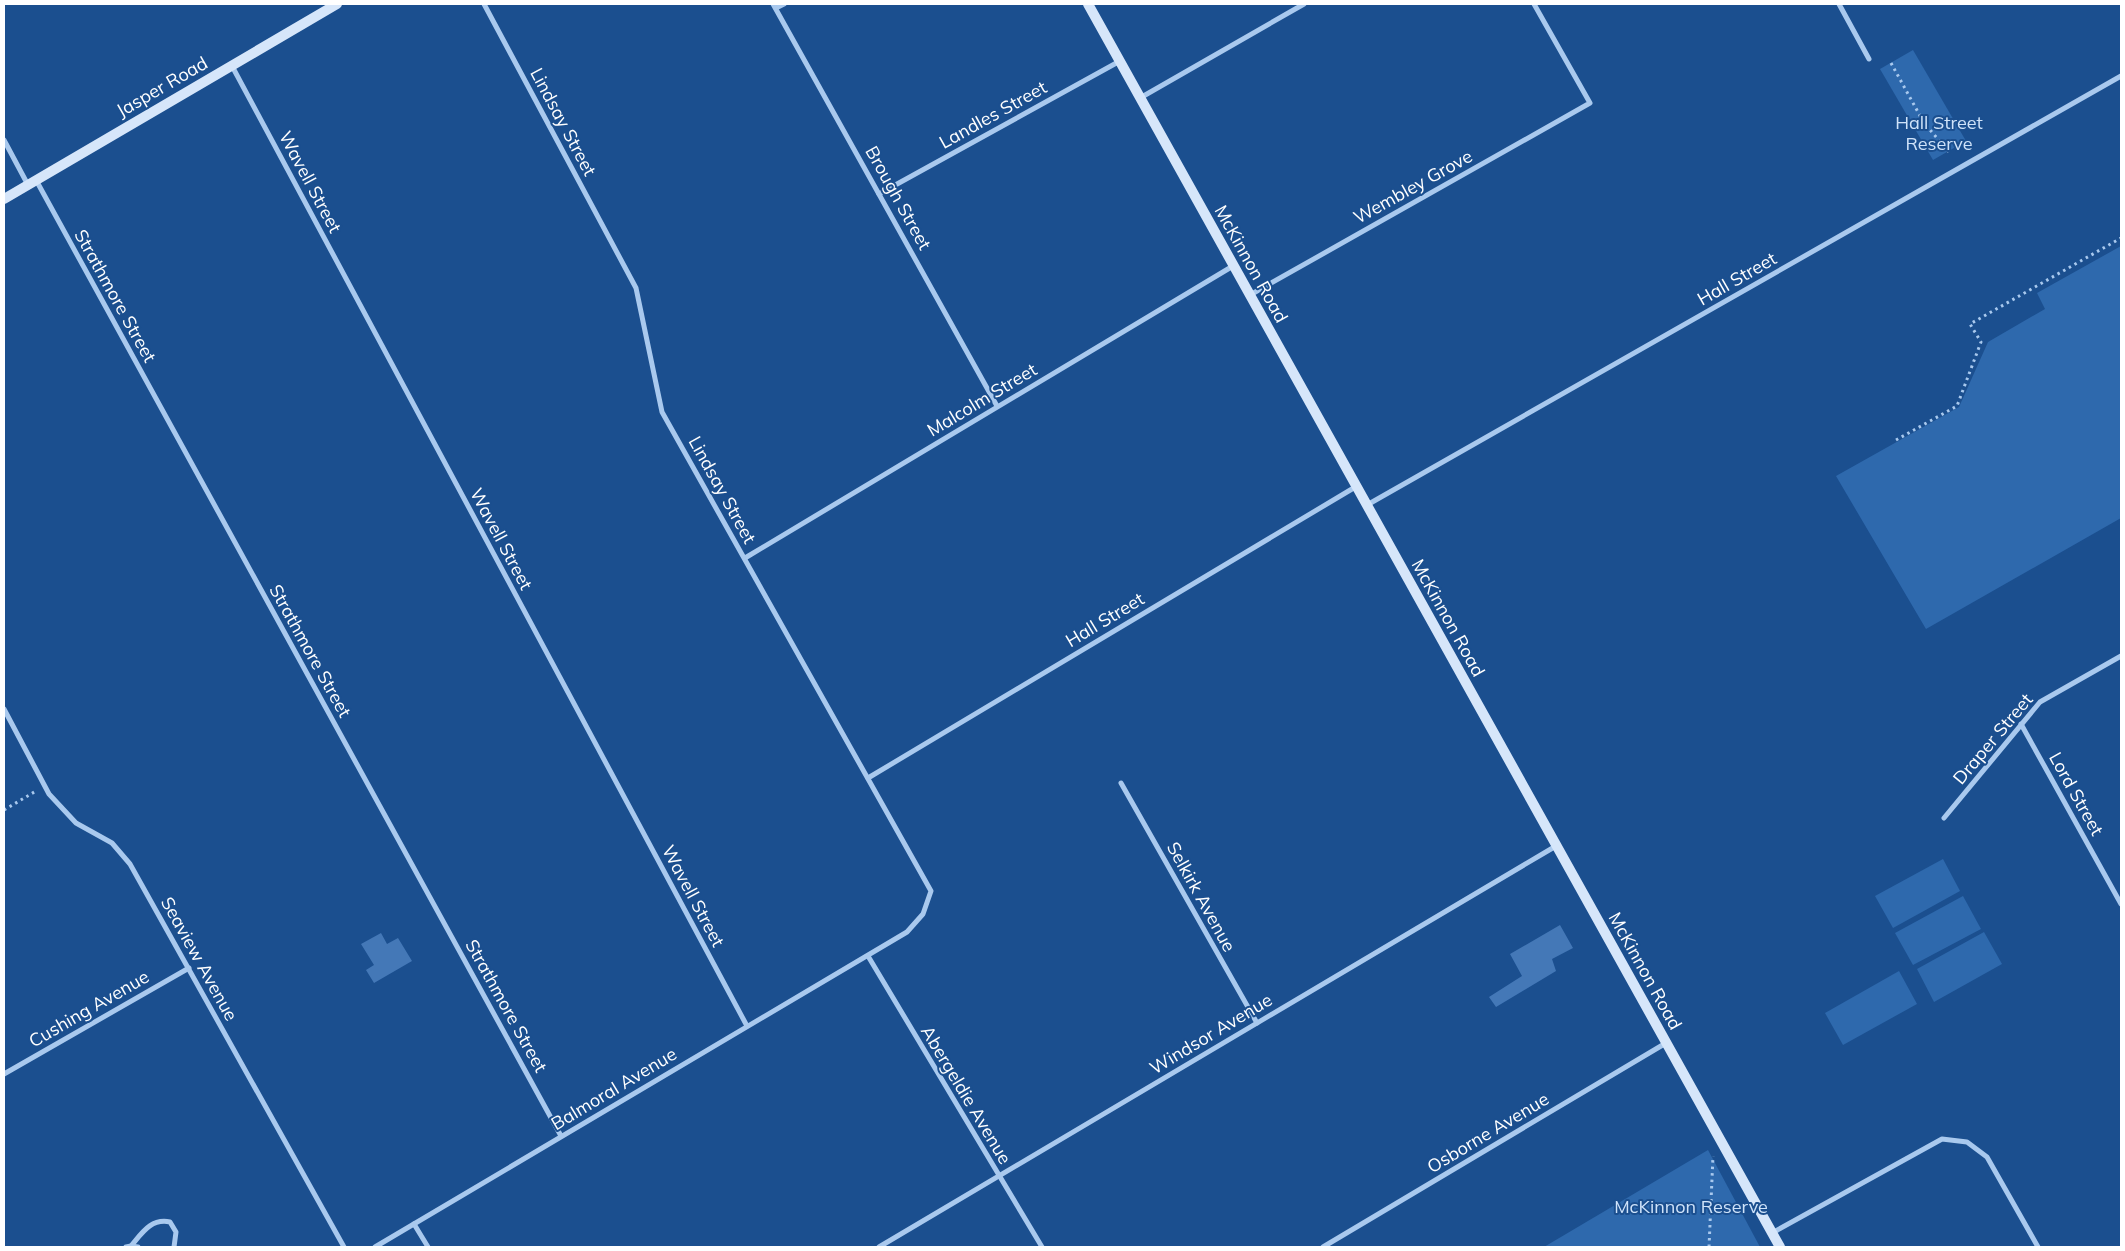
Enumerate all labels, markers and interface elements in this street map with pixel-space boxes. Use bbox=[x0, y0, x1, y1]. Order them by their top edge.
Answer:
street label: Jasper Road bbox=[112, 51, 211, 122]
street label: Lindsay Street bbox=[525, 64, 602, 180]
street label: Landles Street bbox=[935, 76, 1051, 154]
park label: Hall Street Reserve bbox=[1895, 111, 1983, 155]
street label: Wavell Street bbox=[274, 127, 347, 237]
street label: Brough Street bbox=[860, 142, 936, 254]
street label: Wembley Grove bbox=[1349, 144, 1476, 229]
street label: McKinnon Road bbox=[1210, 201, 1293, 327]
street label: Strathmore Street bbox=[69, 225, 161, 366]
street label: Hall Street bbox=[1693, 247, 1780, 310]
street label: Malcolm Street bbox=[923, 358, 1041, 441]
street label: Lindsay Street bbox=[684, 432, 761, 547]
street label: Wavell Street bbox=[465, 484, 538, 594]
street label: McKinnon Road bbox=[1407, 555, 1490, 681]
street label: Strathmore Street bbox=[264, 580, 356, 721]
street label: Hall Street bbox=[1061, 587, 1148, 652]
street label: Draper Street bbox=[1948, 688, 2038, 789]
street label: Lord Street bbox=[2044, 748, 2109, 839]
street label: Selkirk Avenue bbox=[1162, 838, 1241, 956]
street label: Wavell Street bbox=[657, 841, 730, 951]
street label: Seaview Avenue bbox=[156, 893, 243, 1025]
street label: McKinnon Road bbox=[1604, 908, 1687, 1034]
street label: Strathmore Street bbox=[460, 935, 552, 1076]
street label: Cushing Avenue bbox=[25, 965, 153, 1052]
street label: Windsor Avenue bbox=[1145, 988, 1276, 1079]
street label: Abergeldie Avenue bbox=[916, 1021, 1017, 1168]
street label: Balmoral Avenue bbox=[547, 1042, 681, 1135]
street label: Osborne Avenue bbox=[1423, 1087, 1553, 1178]
park label: McKinnon Reserve bbox=[1614, 1195, 1768, 1218]

